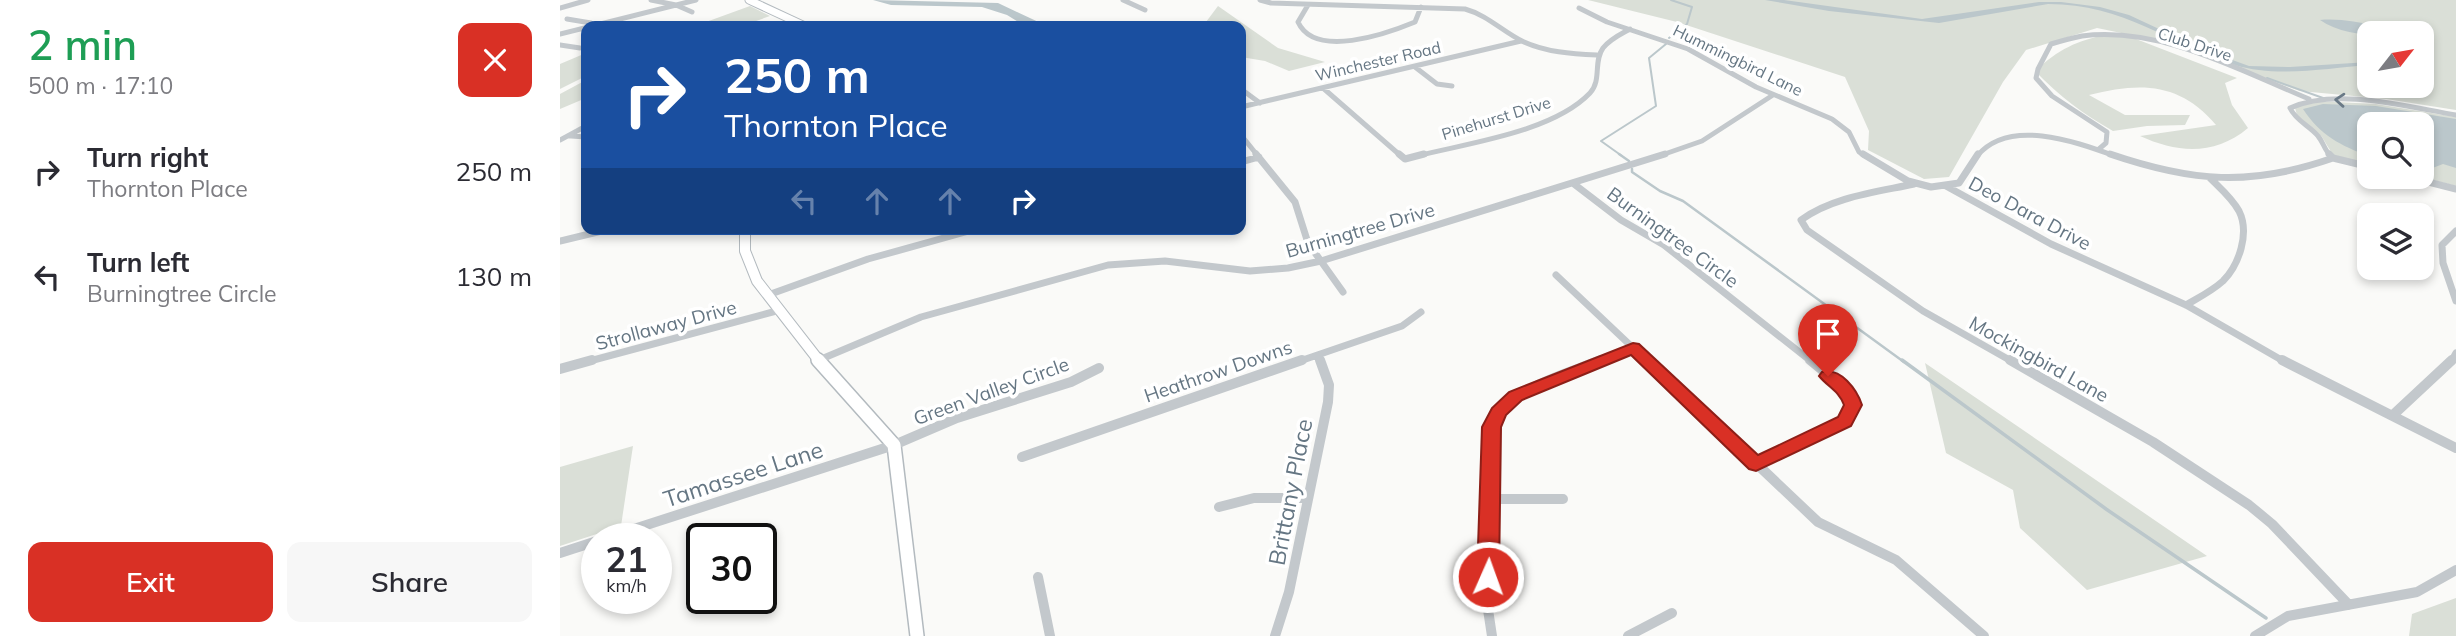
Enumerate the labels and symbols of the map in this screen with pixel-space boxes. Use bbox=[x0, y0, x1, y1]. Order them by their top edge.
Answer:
street label: Hummingbird Lane bbox=[1670, 20, 1806, 100]
north arrow bbox=[2357, 21, 2434, 98]
street label: Club Drive bbox=[2156, 23, 2234, 65]
street label: Winchester Road bbox=[1313, 37, 1443, 85]
street label: Pinehurst Drive bbox=[1439, 92, 1553, 144]
one-way arrow bbox=[2334, 93, 2345, 108]
street label: Deo Dara Drive bbox=[1965, 171, 2095, 255]
street label: Burningtree Circle bbox=[1603, 181, 1743, 293]
street label: Burningtree Drive bbox=[1283, 197, 1437, 263]
street label: Strollaway Drive bbox=[593, 295, 739, 355]
pin bbox=[1798, 304, 1858, 376]
street label: Mockingbird Lane bbox=[1965, 311, 2113, 407]
street label: Heathrow Downs bbox=[1141, 334, 1295, 408]
street label: Green Valley Circle bbox=[910, 352, 1072, 430]
street label: Brittany Place bbox=[1262, 416, 1318, 568]
street label: Tamassee Lane bbox=[660, 435, 826, 513]
speed limit sign: 30 bbox=[686, 523, 777, 614]
position arrow bbox=[1451, 540, 1525, 614]

